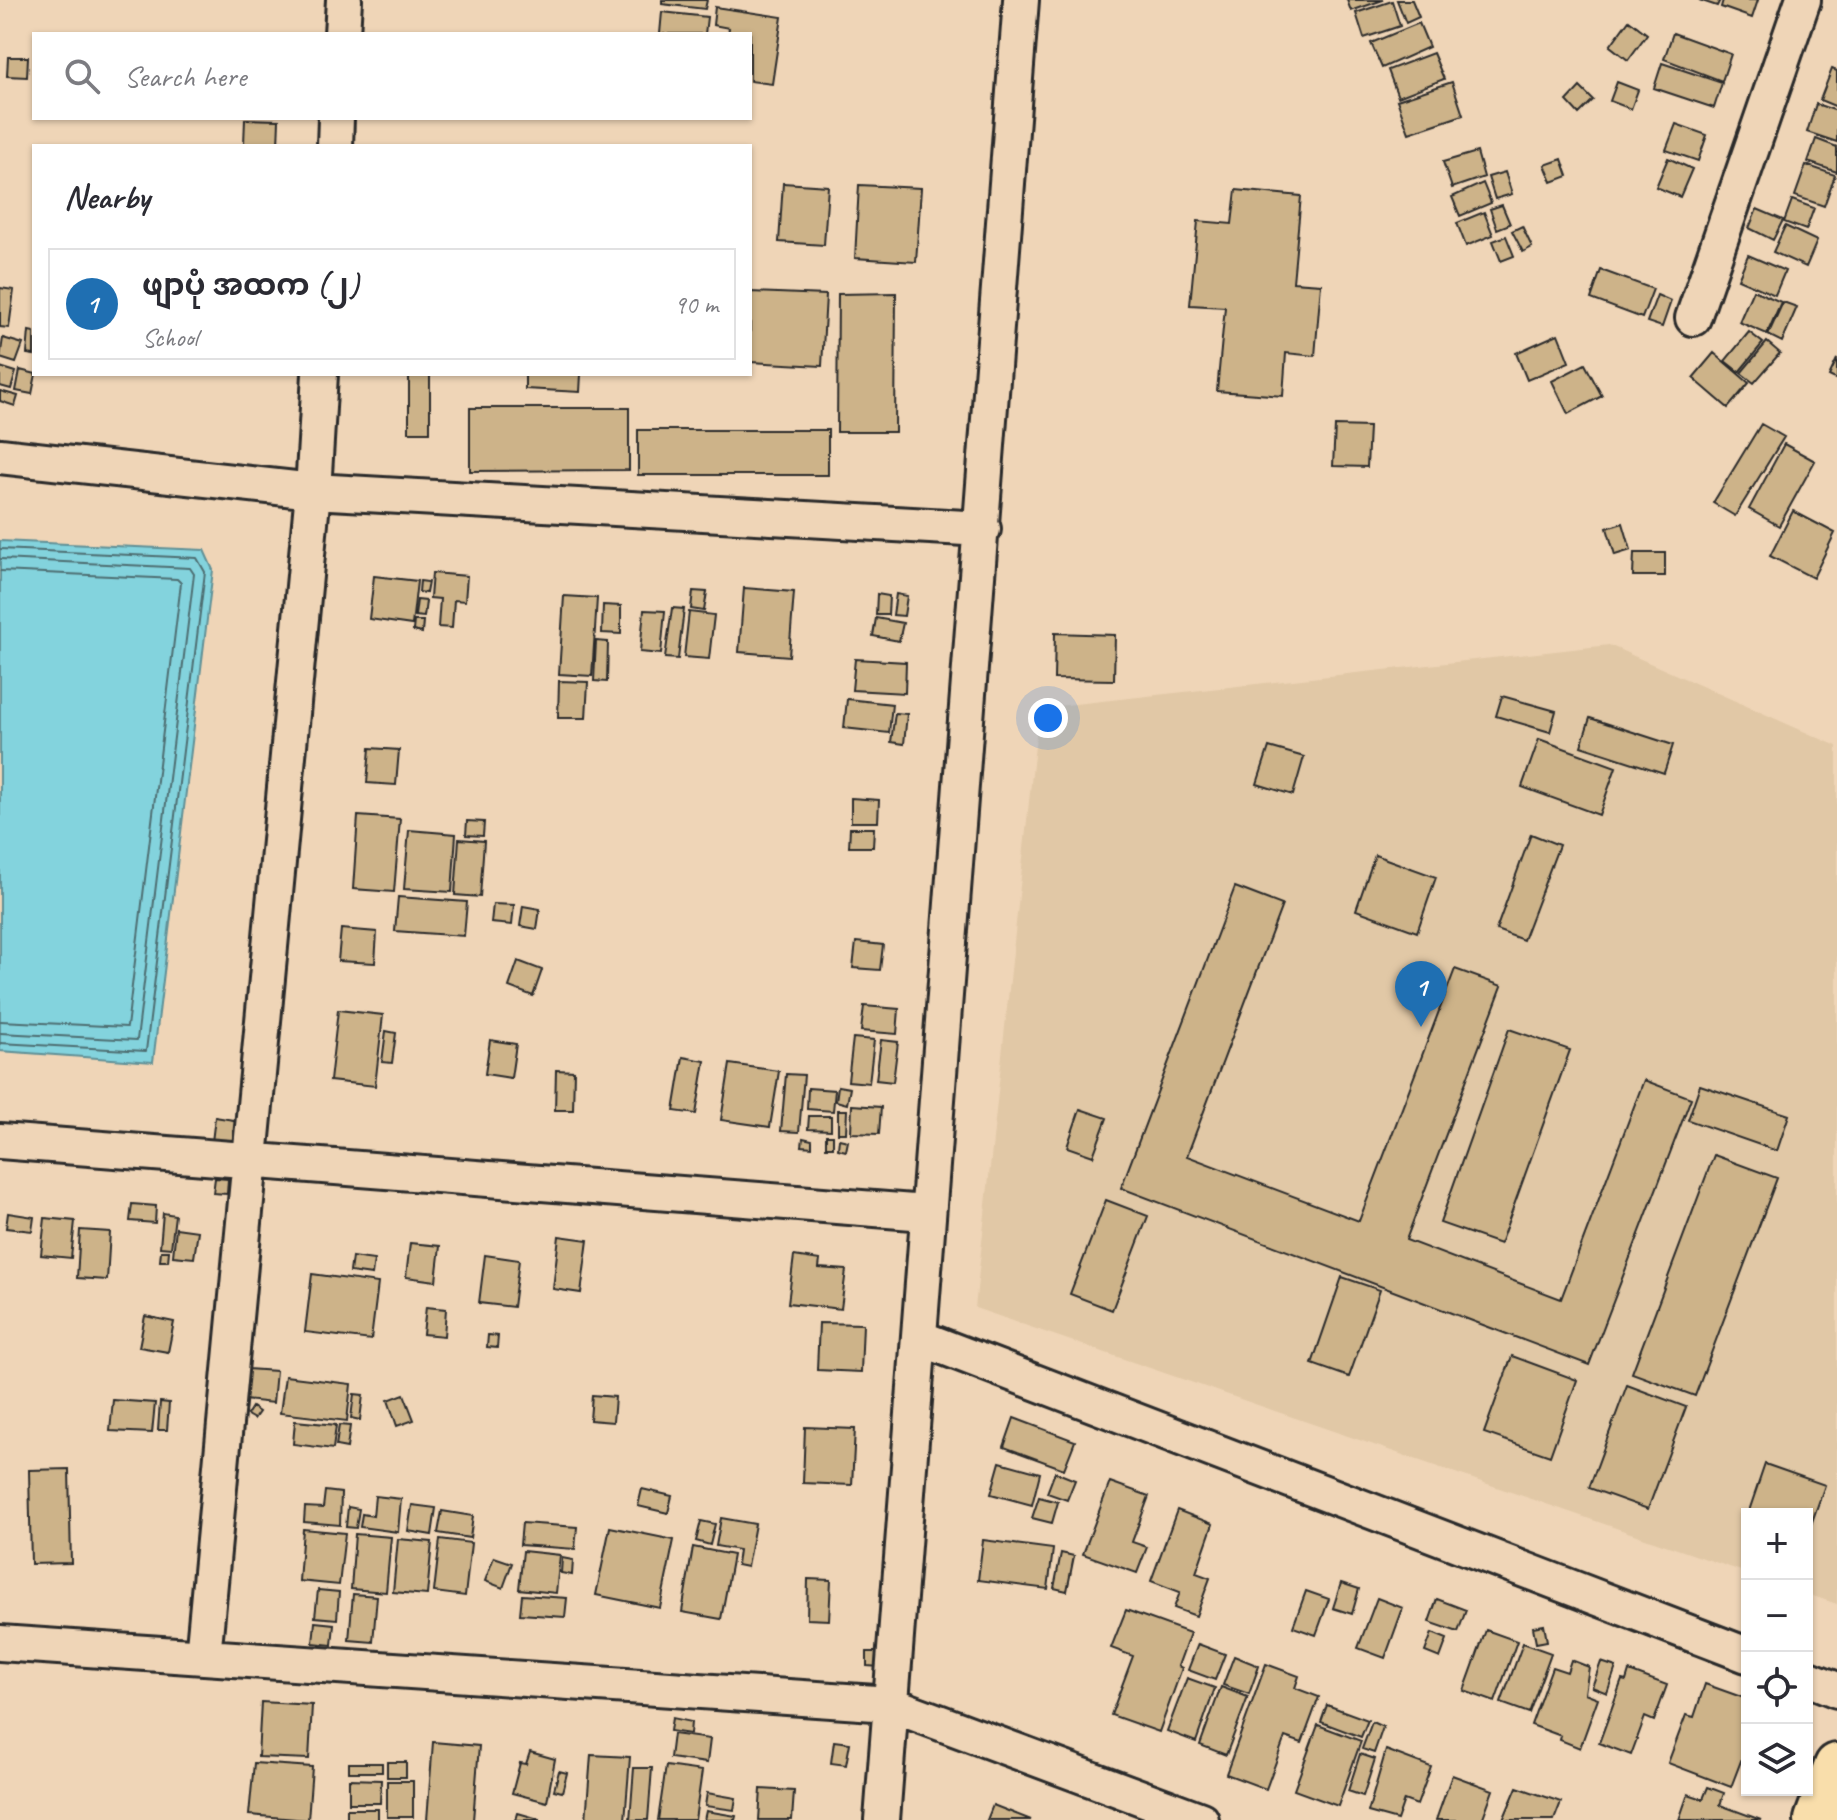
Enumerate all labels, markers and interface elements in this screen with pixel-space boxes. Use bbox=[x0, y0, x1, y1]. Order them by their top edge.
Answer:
search box bbox=[32, 32, 752, 120]
icon: search bbox=[60, 54, 104, 98]
text: Search here bbox=[124, 57, 246, 95]
text: Nearby bbox=[64, 175, 150, 218]
text: ဖျာပုံ အထက (၂) bbox=[142, 266, 359, 304]
text: 1 bbox=[86, 288, 98, 321]
text: 90 m bbox=[674, 288, 718, 321]
text: School bbox=[142, 321, 198, 354]
your location bbox=[1028, 698, 1068, 738]
pin: 1 bbox=[1395, 961, 1447, 1027]
map controls bbox=[1741, 1508, 1813, 1796]
button: + bbox=[1741, 1508, 1813, 1580]
button: − bbox=[1741, 1580, 1813, 1652]
button: locate bbox=[1741, 1652, 1813, 1724]
button: layers bbox=[1741, 1724, 1813, 1796]

